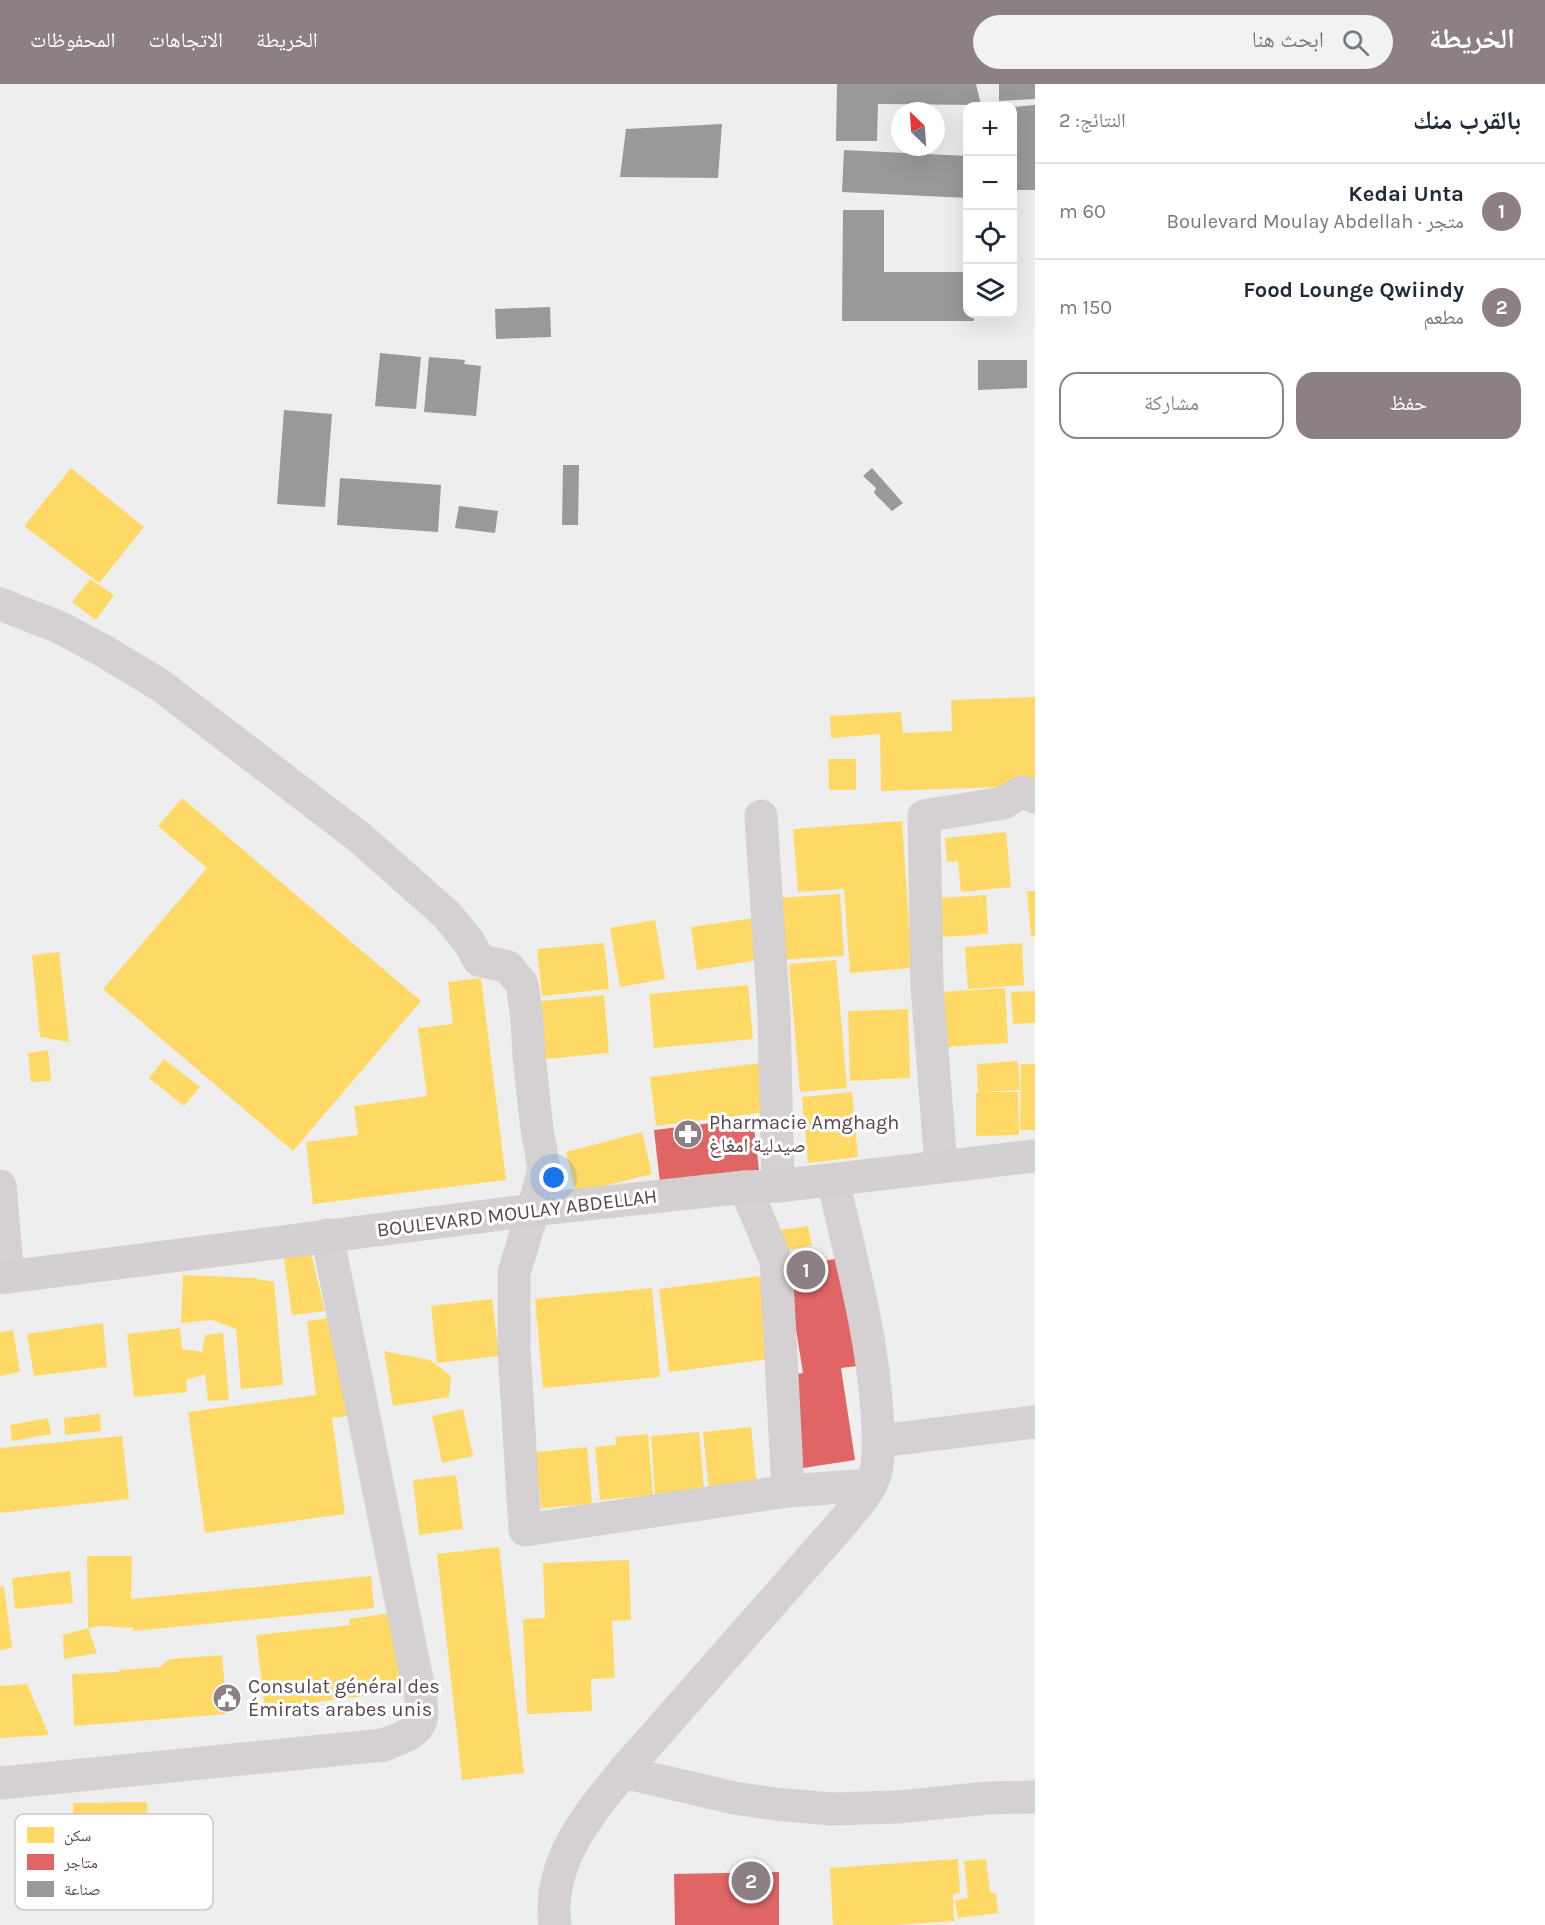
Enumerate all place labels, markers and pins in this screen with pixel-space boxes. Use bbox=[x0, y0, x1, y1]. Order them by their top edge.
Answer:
place label: Pharmacie Amghagh صيدلية امغاغ bbox=[709, 1111, 899, 1158]
pharmacy icon: Pharmacie Amghagh صيدلية امغاغ bbox=[672, 1118, 704, 1150]
pin: 1 bbox=[786, 1248, 826, 1292]
place label: Consulat général des Émirats arabes unis bbox=[248, 1675, 440, 1721]
public building icon: Consulat général des Émirats arabes unis bbox=[211, 1682, 243, 1714]
pin: 2 bbox=[732, 1858, 771, 1904]

